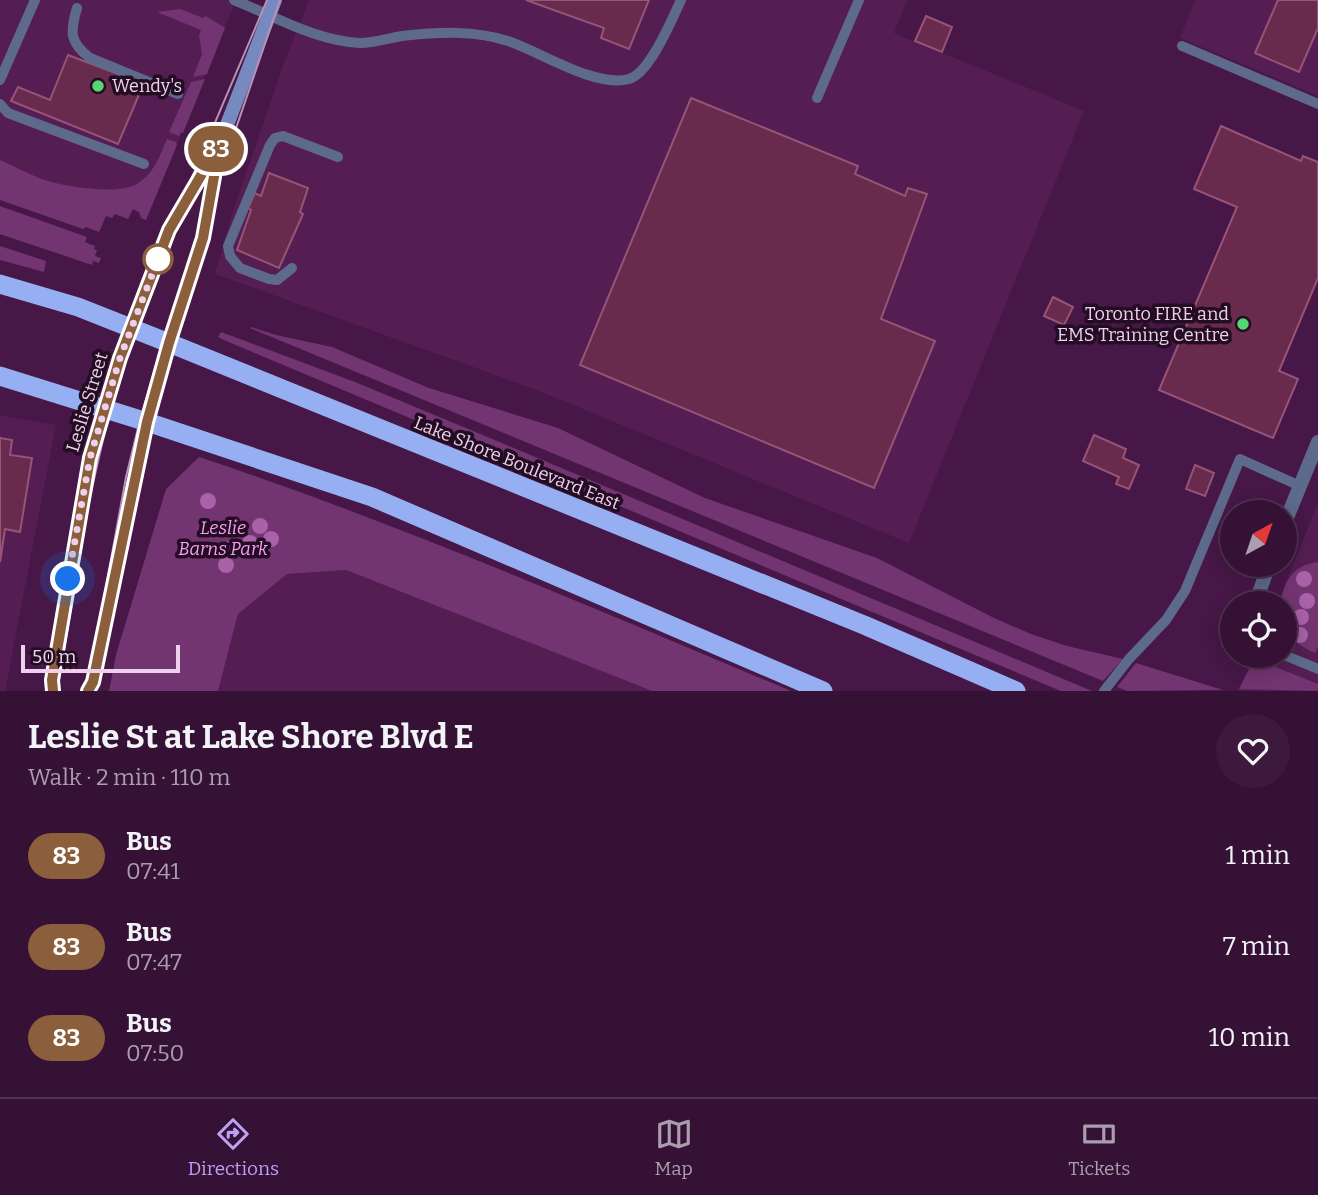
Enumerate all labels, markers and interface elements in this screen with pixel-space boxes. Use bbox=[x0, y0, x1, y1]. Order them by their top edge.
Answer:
place label: Wendy's bbox=[112, 75, 182, 97]
marker: Wendy's bbox=[90, 78, 106, 94]
line badge: 83 bbox=[184, 126, 248, 172]
text: 83 bbox=[202, 135, 230, 163]
unlabelled marker bbox=[143, 244, 173, 274]
place label: Toronto FIRE and EMS Training Centre bbox=[1057, 303, 1229, 346]
marker: Toronto FIRE and EMS Training Centre bbox=[1235, 316, 1251, 332]
street label: Leslie Street bbox=[61, 349, 113, 454]
street label: Lake Shore Boulevard East bbox=[411, 412, 624, 515]
north arrow bbox=[1220, 500, 1297, 578]
map controls bbox=[1220, 500, 1297, 668]
park label: Leslie Barns Park bbox=[178, 517, 268, 560]
your location bbox=[50, 561, 85, 596]
button: locate bbox=[1220, 591, 1297, 668]
scale bar bbox=[21, 642, 180, 674]
text: 50 m bbox=[32, 645, 76, 668]
button: heart bbox=[1216, 714, 1290, 788]
text: Leslie St at Lake Shore Blvd E bbox=[28, 717, 474, 757]
text: Walk · 2 min · 110 m bbox=[28, 763, 230, 791]
text: Bus bbox=[126, 826, 172, 857]
text: 1 min bbox=[1225, 840, 1290, 871]
text: 83 bbox=[53, 842, 80, 870]
text: 07:41 bbox=[126, 857, 180, 885]
text: Bus bbox=[126, 917, 172, 948]
text: 7 min bbox=[1223, 931, 1290, 962]
text: 83 bbox=[53, 933, 80, 961]
text: 07:47 bbox=[126, 948, 182, 976]
text: Bus bbox=[126, 1008, 172, 1039]
text: 10 min bbox=[1209, 1022, 1290, 1053]
text: 83 bbox=[53, 1024, 80, 1052]
text: 07:50 bbox=[126, 1039, 184, 1067]
tab: Directions bbox=[188, 1115, 279, 1180]
tab: Map bbox=[655, 1115, 693, 1180]
tab: Tickets bbox=[1068, 1115, 1130, 1180]

